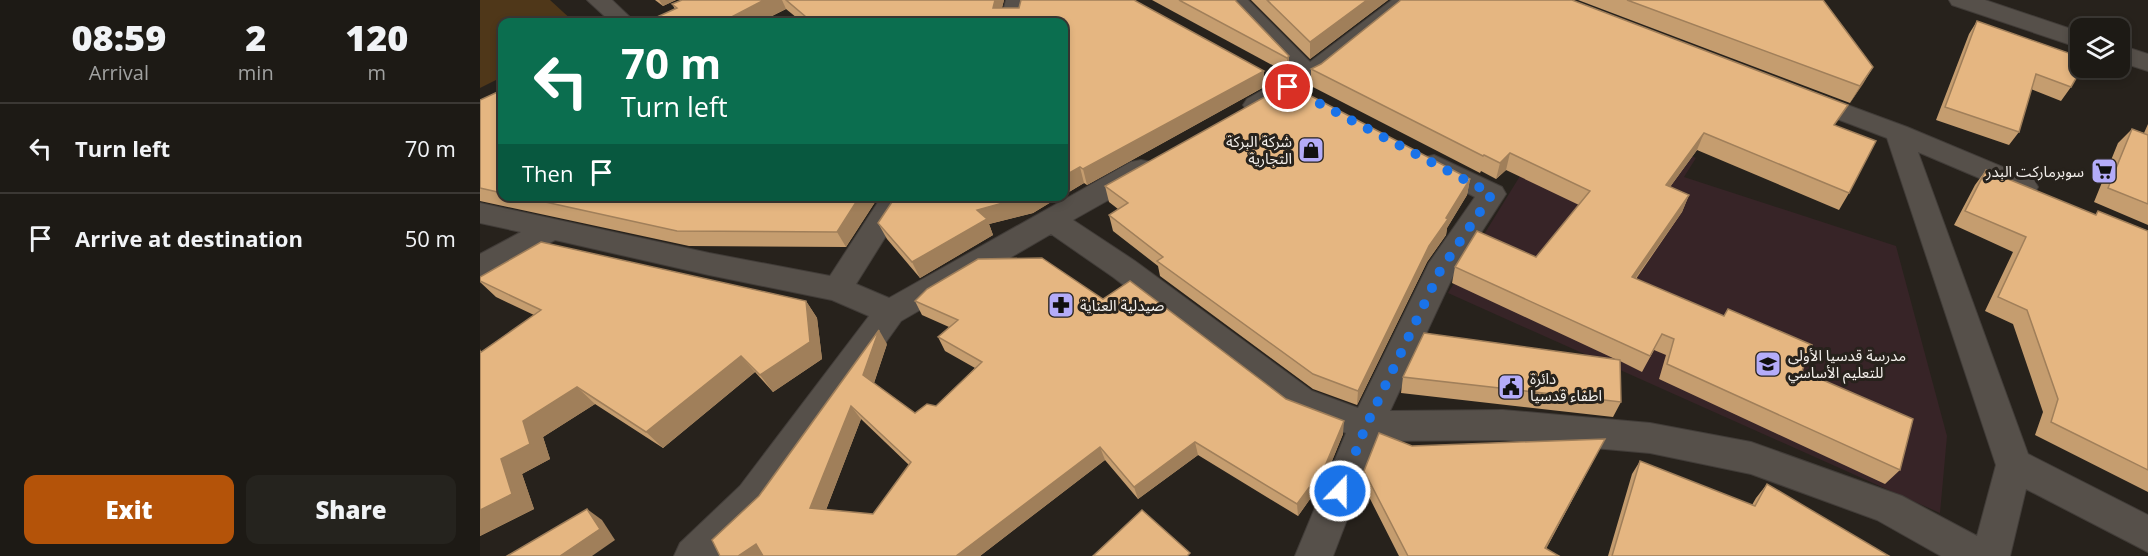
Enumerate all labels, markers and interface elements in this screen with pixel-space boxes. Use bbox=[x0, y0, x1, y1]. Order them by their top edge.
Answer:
text: 08:59 bbox=[72, 13, 166, 62]
text: 2 bbox=[245, 13, 266, 62]
text: 120 bbox=[345, 13, 408, 62]
map controls bbox=[2070, 18, 2130, 78]
button: layers bbox=[2070, 18, 2130, 78]
text: 70 m bbox=[621, 34, 721, 91]
icon: left bbox=[522, 42, 600, 120]
text: Arrival bbox=[89, 59, 149, 86]
text: min bbox=[238, 59, 274, 86]
text: m bbox=[368, 59, 386, 86]
pin bbox=[1262, 61, 1313, 112]
icon: arrive bbox=[1271, 70, 1304, 103]
text: Turn left bbox=[621, 88, 728, 125]
place label: شركة البركة التجارية bbox=[1226, 131, 1292, 168]
icon: left bbox=[24, 132, 57, 165]
text: Turn left bbox=[75, 133, 170, 163]
text: 70 m bbox=[405, 133, 456, 163]
shop icon: شركة البركة التجارية bbox=[1296, 135, 1326, 165]
icon: arrive bbox=[585, 156, 618, 189]
supermarket icon: سوبرماركت البدر bbox=[2089, 156, 2119, 186]
text: Then bbox=[522, 158, 573, 188]
place label: سوبرماركت البدر bbox=[1985, 161, 2084, 181]
icon: arrive bbox=[24, 222, 57, 255]
text: Arrive at destination bbox=[75, 223, 303, 253]
text: 50 m bbox=[405, 223, 456, 253]
pharmacy icon: صيدلية العناية bbox=[1046, 290, 1076, 320]
place label: صيدلية العناية bbox=[1080, 295, 1164, 315]
place label: مدرسة قدسيا الأولى للتعليم الأساسي bbox=[1788, 345, 1906, 384]
school or university icon: مدرسة قدسيا الأولى للتعليم الأساسي bbox=[1753, 349, 1783, 379]
place label: دائرة اطفاء قدسيا bbox=[1530, 368, 1602, 405]
public building icon: دائرة اطفاء قدسيا bbox=[1496, 372, 1526, 402]
position arrow bbox=[1308, 459, 1372, 523]
button: Exit bbox=[24, 475, 234, 544]
button: Share bbox=[246, 475, 456, 544]

